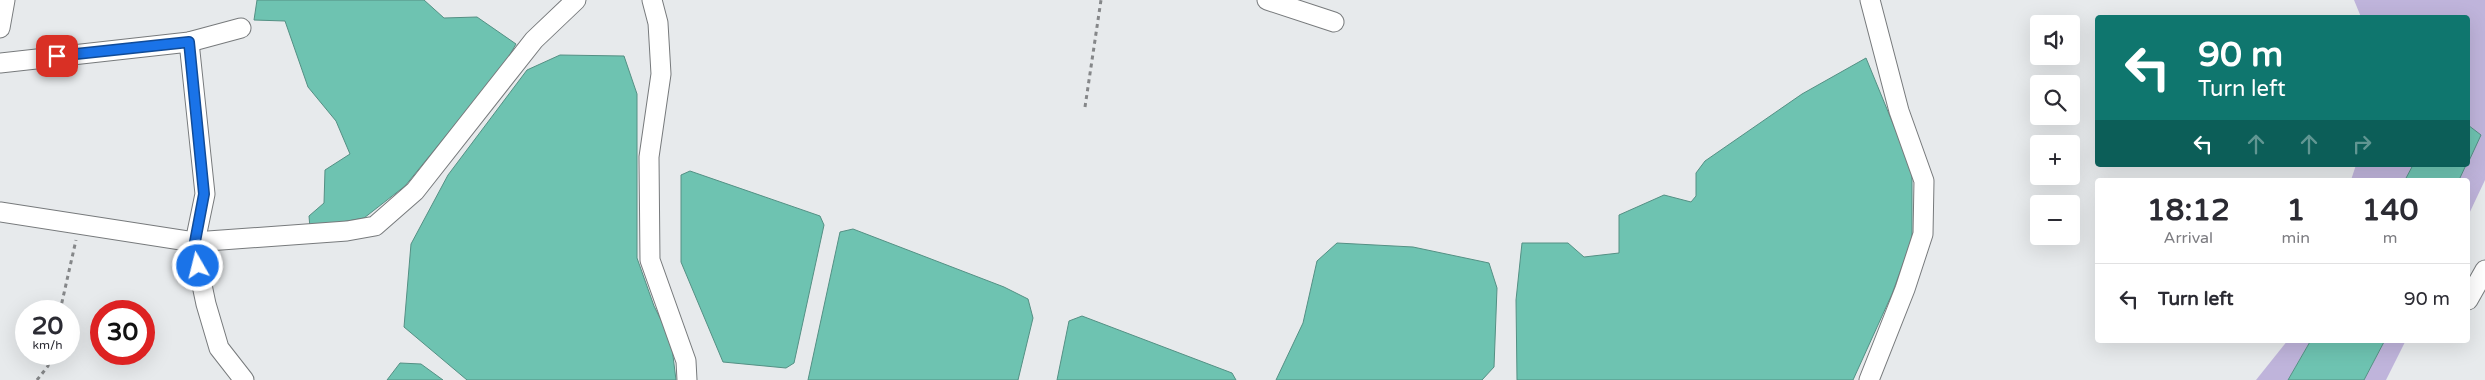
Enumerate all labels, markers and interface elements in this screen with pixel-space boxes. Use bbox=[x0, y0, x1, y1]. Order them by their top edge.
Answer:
map controls bbox=[2030, 15, 2080, 245]
button: sound bbox=[2030, 15, 2080, 65]
text: 90 m bbox=[2198, 34, 2283, 76]
pin bbox=[36, 35, 78, 77]
icon: left bbox=[2115, 35, 2180, 100]
icon: arrive bbox=[43, 42, 71, 70]
button: search bbox=[2030, 75, 2080, 125]
text: Turn left bbox=[2198, 76, 2286, 102]
icon: left bbox=[2189, 130, 2217, 158]
icon: ahead bbox=[2242, 130, 2270, 158]
icon: ahead bbox=[2295, 130, 2323, 158]
icon: right bbox=[2348, 130, 2376, 158]
button: + bbox=[2030, 135, 2080, 185]
text: 18:12 bbox=[2147, 192, 2230, 229]
text: 1 bbox=[2286, 192, 2305, 229]
text: 140 bbox=[2362, 192, 2418, 229]
button: − bbox=[2030, 195, 2080, 245]
text: Arrival bbox=[2164, 228, 2213, 248]
text: min bbox=[2282, 228, 2310, 248]
text: m bbox=[2383, 228, 2397, 248]
position arrow bbox=[171, 239, 223, 291]
icon: left bbox=[2115, 285, 2143, 313]
text: Turn left bbox=[2158, 288, 2234, 310]
text: 90 m bbox=[2404, 288, 2450, 310]
speed limit sign: 30 bbox=[90, 300, 155, 365]
text: 20 bbox=[32, 311, 63, 341]
text: km/h bbox=[32, 338, 63, 352]

